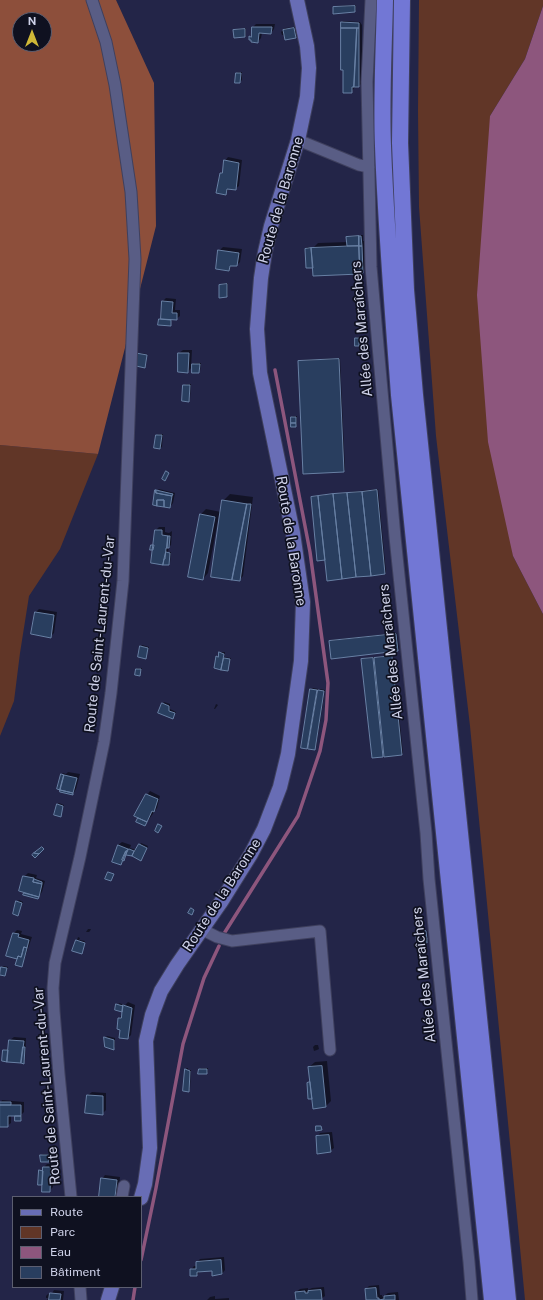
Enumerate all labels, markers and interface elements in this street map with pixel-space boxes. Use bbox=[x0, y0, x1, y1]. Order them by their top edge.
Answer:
north arrow bbox=[12, 12, 52, 52]
text: N bbox=[28, 15, 36, 27]
street label: Route de la Baronne bbox=[255, 135, 307, 265]
street label: Allée des Maraîchers bbox=[348, 260, 376, 398]
street label: Route de la Baronne bbox=[272, 475, 310, 607]
street label: Route de Saint-Laurent-du-Var bbox=[81, 534, 119, 734]
street label: Allée des Maraîchers bbox=[376, 583, 406, 721]
street label: Route de la Baronne bbox=[179, 835, 265, 955]
street label: Allée des Maraîchers bbox=[409, 906, 439, 1044]
street label: Route de Saint-Laurent-du-Var bbox=[30, 986, 64, 1186]
legend bbox=[12, 1196, 142, 1288]
text: Route bbox=[50, 1205, 83, 1219]
text: Parc bbox=[50, 1225, 75, 1239]
text: Eau bbox=[50, 1245, 71, 1259]
text: Bâtiment bbox=[50, 1265, 101, 1279]

